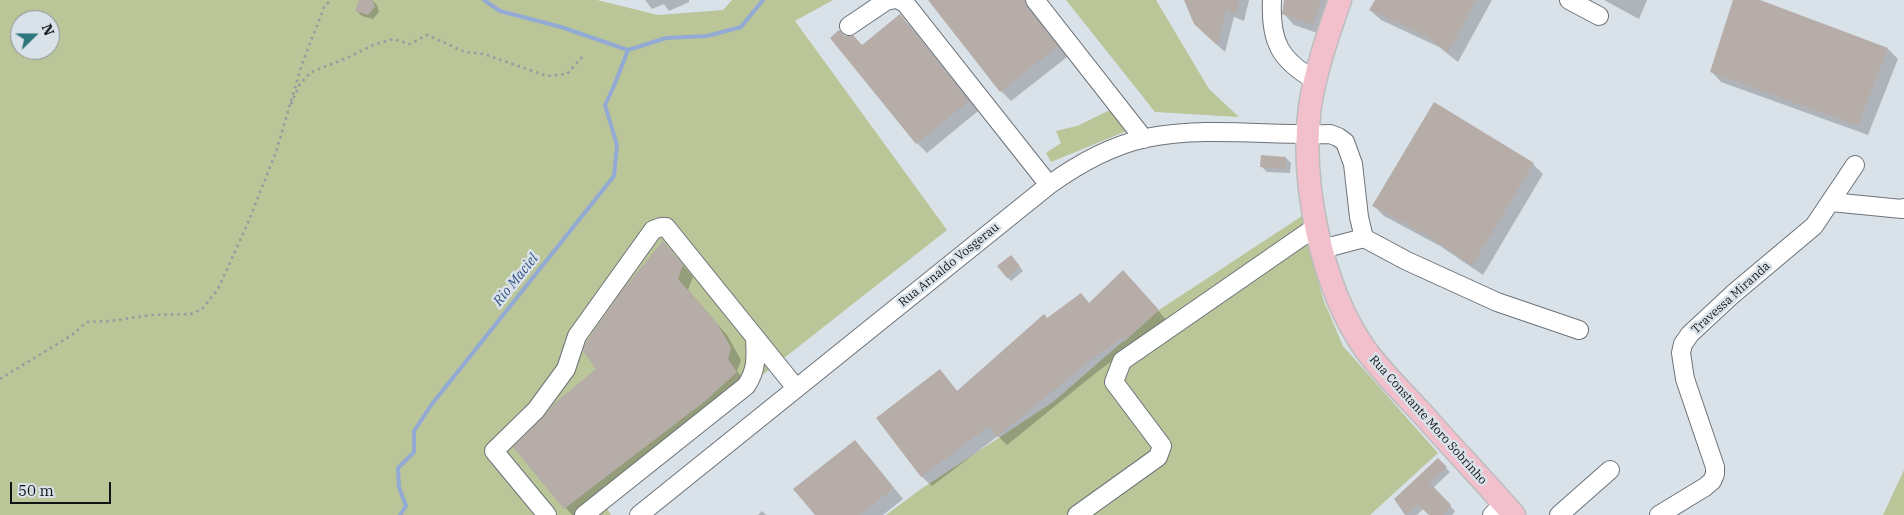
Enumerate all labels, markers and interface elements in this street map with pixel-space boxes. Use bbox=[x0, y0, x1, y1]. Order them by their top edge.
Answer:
north arrow bbox=[10, 10, 60, 60]
text: N bbox=[38, 21, 58, 38]
street label: Rua Arnaldo Vosgerau bbox=[896, 220, 1002, 310]
water label: Rio Maciel bbox=[490, 251, 542, 309]
street label: Travessa Miranda bbox=[1689, 259, 1773, 337]
street label: Rua Constante Moro Sobrinho bbox=[1366, 353, 1490, 487]
scale bar bbox=[12, 472, 114, 504]
text: 50 m bbox=[18, 481, 54, 500]

